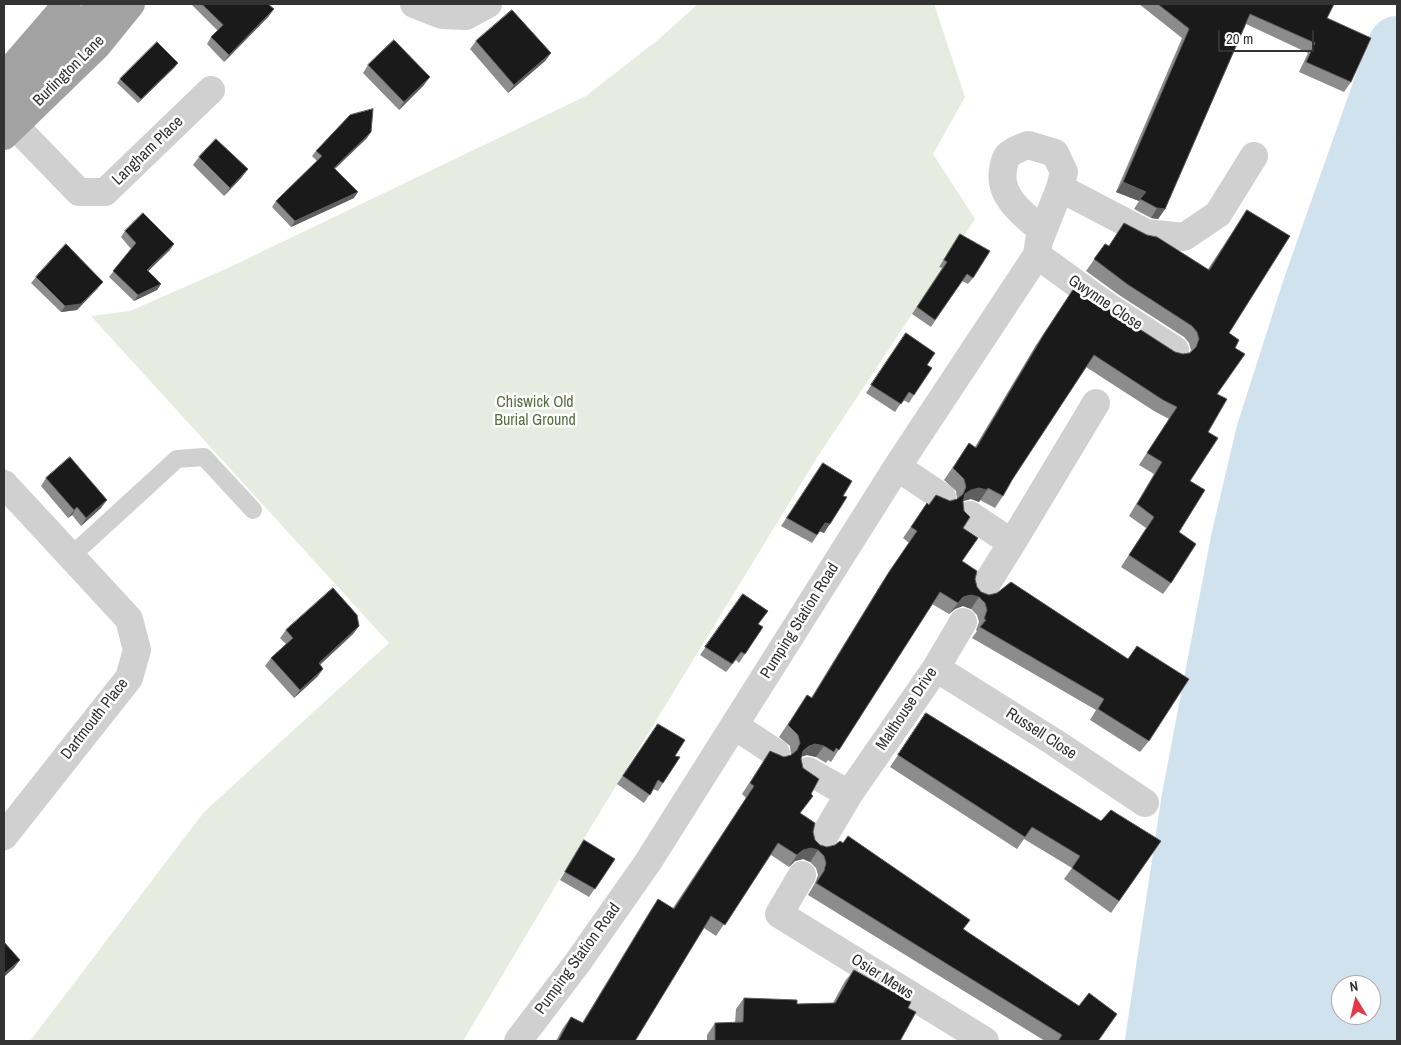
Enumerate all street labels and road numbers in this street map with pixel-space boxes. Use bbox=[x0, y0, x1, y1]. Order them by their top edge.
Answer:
street label: Burlington Lane bbox=[29, 31, 109, 111]
street label: Langham Place bbox=[109, 112, 187, 190]
street label: Gwynne Close bbox=[1064, 271, 1146, 335]
street label: Pumping Station Road bbox=[757, 560, 843, 682]
street label: Malthouse Drive bbox=[872, 664, 942, 754]
street label: Dartmouth Place bbox=[57, 675, 133, 763]
street label: Russell Close bbox=[1002, 704, 1080, 764]
street label: Pumping Station Road bbox=[531, 900, 625, 1018]
street label: Osier Mews bbox=[847, 950, 917, 1004]

